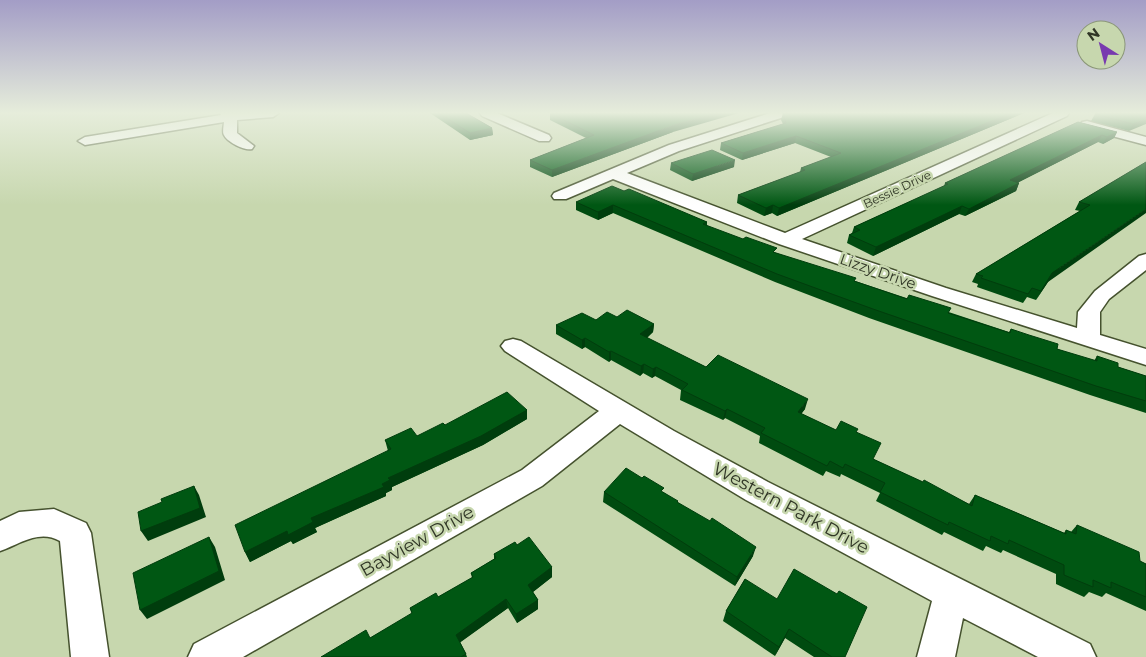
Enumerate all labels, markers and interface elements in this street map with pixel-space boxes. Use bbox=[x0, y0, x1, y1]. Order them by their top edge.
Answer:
north arrow bbox=[1076, 20, 1126, 70]
text: N bbox=[1083, 24, 1103, 45]
street label: Bessie Drive bbox=[861, 167, 933, 211]
street label: Lizzy Drive bbox=[837, 249, 919, 293]
street label: Western Park Drive bbox=[709, 458, 873, 558]
street label: Bayview Drive bbox=[356, 501, 478, 581]

